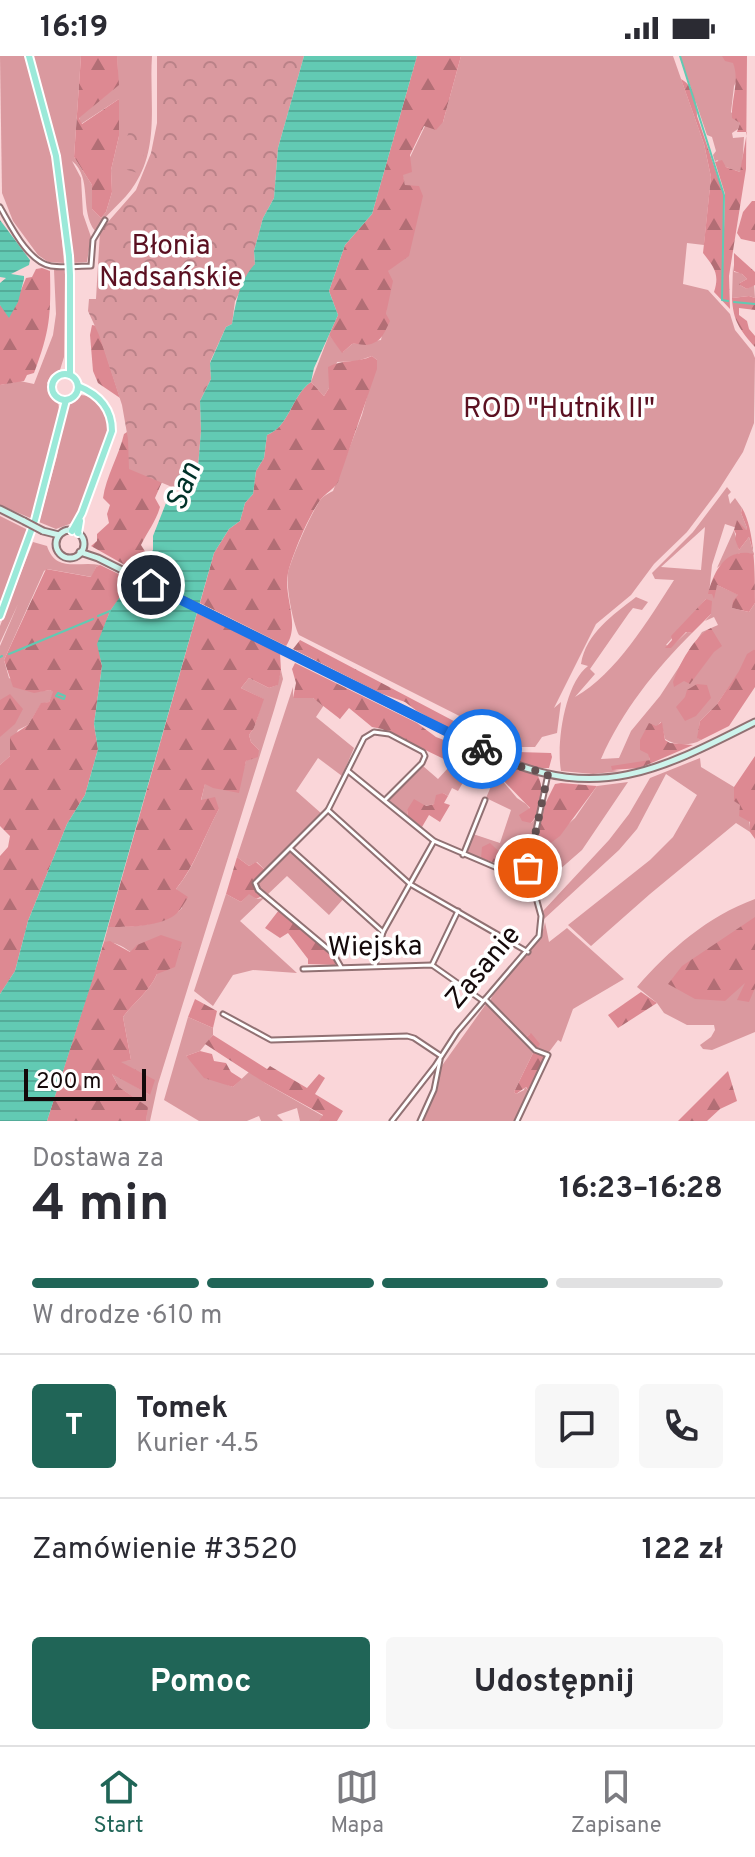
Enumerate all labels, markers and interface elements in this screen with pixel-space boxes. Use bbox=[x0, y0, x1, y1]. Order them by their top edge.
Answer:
text: 16:19 bbox=[40, 10, 108, 47]
park label: Błonia Nadsańskie bbox=[99, 229, 243, 297]
park label: ROD "Hutnik II" bbox=[463, 392, 655, 428]
water label: San bbox=[159, 457, 211, 517]
pin bbox=[117, 551, 185, 619]
icon: home bbox=[129, 563, 173, 607]
courier bbox=[442, 709, 522, 789]
icon: bike bbox=[460, 727, 504, 771]
pin bbox=[494, 834, 562, 902]
icon: bag bbox=[506, 846, 550, 890]
street label: Zasanie bbox=[438, 919, 530, 1017]
street label: Wiejska bbox=[327, 929, 423, 967]
scale bar bbox=[24, 1065, 146, 1101]
text: 200 m bbox=[36, 1069, 101, 1096]
text: Dostawa za bbox=[32, 1143, 164, 1176]
text: 16:23–16:28 bbox=[559, 1171, 723, 1208]
text: 4 min bbox=[32, 1173, 169, 1239]
text: W drodze · 610 m bbox=[32, 1300, 222, 1333]
button: chat bbox=[535, 1384, 619, 1468]
button: phone bbox=[639, 1384, 723, 1468]
text: Tomek bbox=[136, 1391, 228, 1428]
text: T bbox=[65, 1408, 83, 1445]
text: Kurier · 4.5 bbox=[136, 1428, 259, 1461]
text: Zamówienie #3520 bbox=[32, 1532, 298, 1569]
text: 122 zł bbox=[642, 1532, 723, 1569]
button: Pomoc bbox=[32, 1637, 370, 1729]
button: Udostępnij bbox=[386, 1637, 723, 1729]
tab: Start bbox=[93, 1765, 144, 1840]
tab: Mapa bbox=[331, 1765, 384, 1840]
tab: Zapisane bbox=[571, 1765, 661, 1840]

